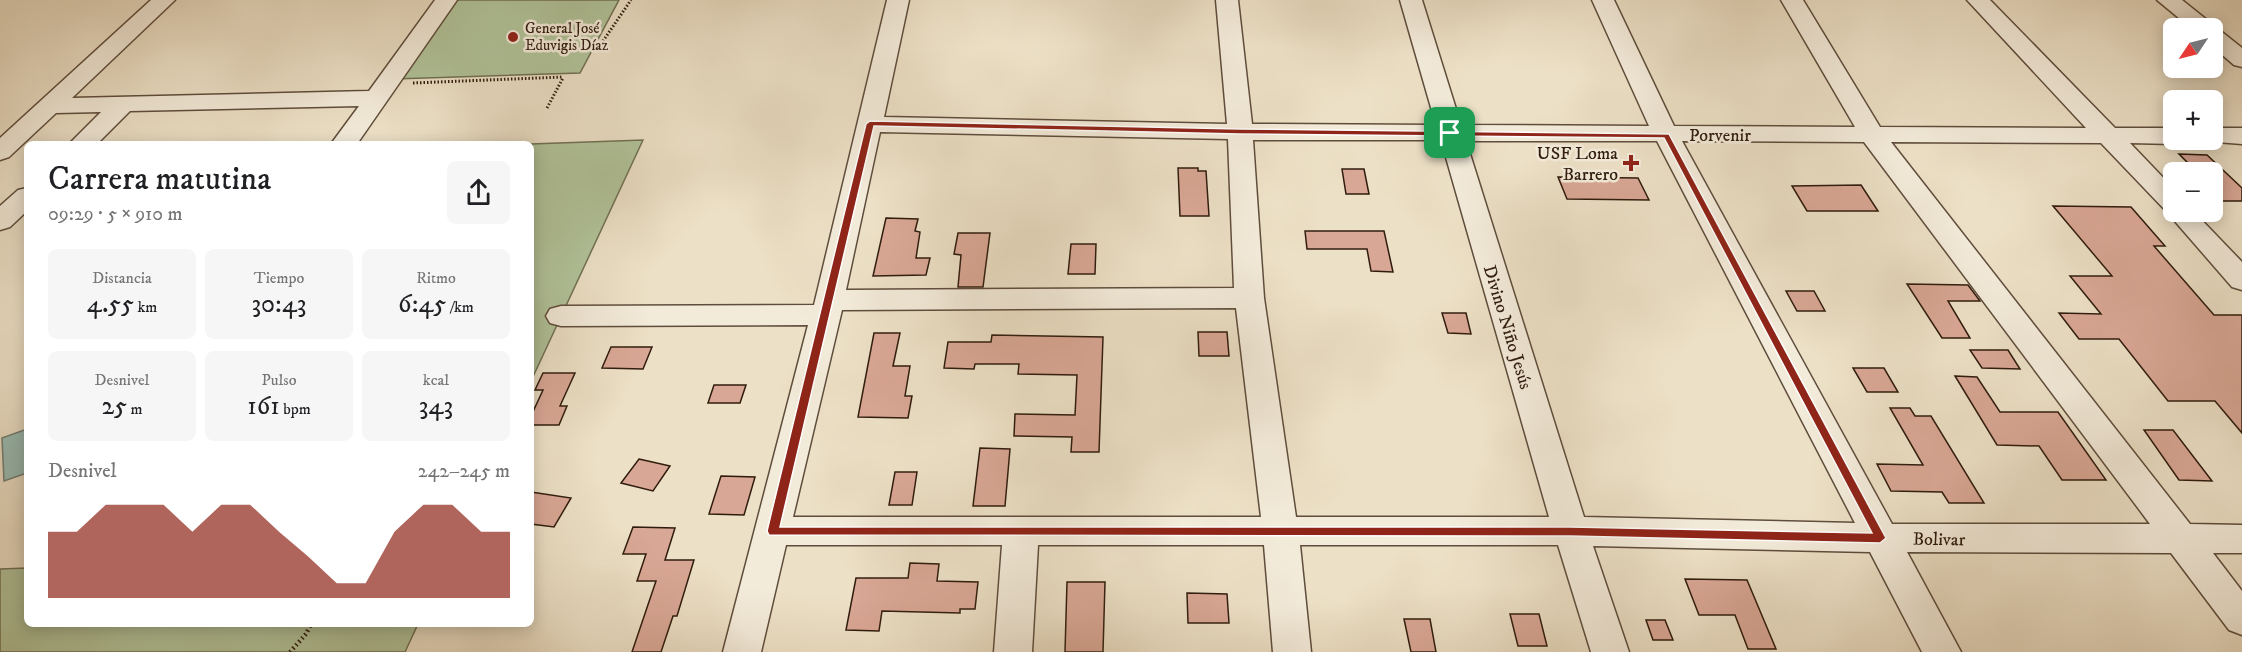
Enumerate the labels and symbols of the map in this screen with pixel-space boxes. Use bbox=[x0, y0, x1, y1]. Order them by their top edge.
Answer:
north arrow bbox=[2163, 18, 2223, 78]
place label: General José Eduvigis Díaz bbox=[525, 19, 609, 55]
marker: General José Eduvigis Díaz bbox=[506, 30, 520, 44]
pin bbox=[1424, 107, 1475, 158]
street label: Porvenir bbox=[1689, 125, 1751, 147]
place label: USF Loma Barrero bbox=[1537, 143, 1618, 186]
marker: USF Loma Barrero bbox=[1622, 154, 1640, 172]
street label: Divino Niño Jesús bbox=[1478, 263, 1536, 392]
street label: Bolivar bbox=[1913, 529, 1966, 551]

